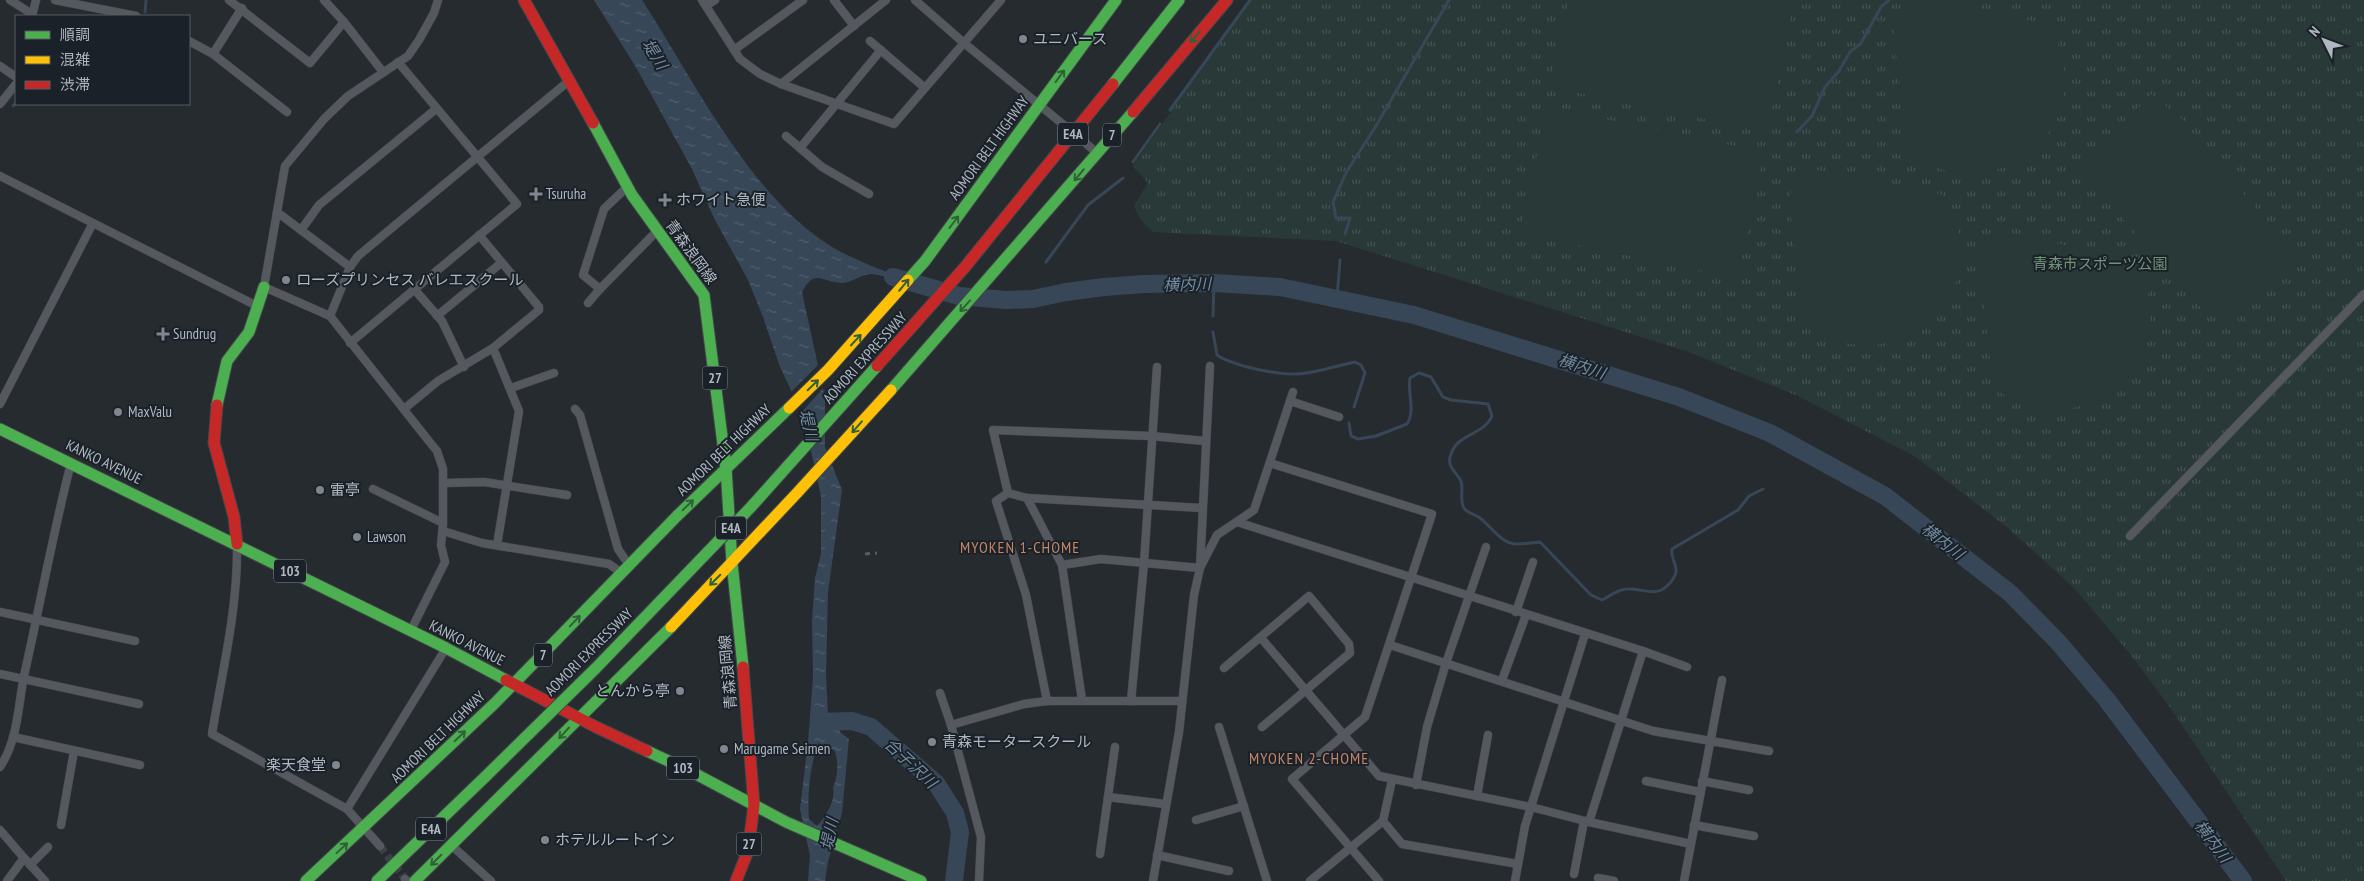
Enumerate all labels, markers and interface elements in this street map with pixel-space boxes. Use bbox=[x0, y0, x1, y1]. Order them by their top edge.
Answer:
legend bbox=[15, 15, 190, 105]
north arrow bbox=[2299, 15, 2349, 65]
text: N bbox=[2305, 22, 2324, 40]
text: 順調 bbox=[60, 25, 90, 44]
place label: ユニバース bbox=[1033, 29, 1107, 48]
one-way arrow bbox=[1189, 31, 1201, 44]
marker: ユニバース bbox=[1017, 33, 1029, 45]
water label: 堤川 bbox=[638, 35, 673, 75]
text: 混雑 bbox=[60, 50, 90, 69]
one-way arrow bbox=[1055, 69, 1065, 83]
text: 渋滞 bbox=[60, 75, 90, 94]
street label: AOMORI BELT HIGHWAY bbox=[944, 92, 1033, 203]
road number: E4A bbox=[1058, 122, 1088, 146]
road number: 7 bbox=[1103, 124, 1121, 146]
one-way arrow bbox=[1073, 168, 1084, 181]
place label: Tsuruha bbox=[546, 184, 586, 203]
marker: Tsuruha bbox=[530, 188, 542, 200]
place label: ホワイト急便 bbox=[676, 190, 766, 209]
marker: ホワイト急便 bbox=[658, 193, 672, 207]
one-way arrow bbox=[949, 215, 959, 229]
street label: 青森浪岡線 bbox=[662, 216, 721, 288]
park label: 青森市スポーツ公園 bbox=[2033, 254, 2167, 273]
place label: ローズプリンセス バレエスクール bbox=[296, 270, 523, 289]
water label: 横内川 bbox=[1163, 273, 1213, 295]
marker: ローズプリンセス バレエスクール bbox=[280, 274, 292, 286]
one-way arrow bbox=[899, 279, 910, 292]
one-way arrow bbox=[959, 299, 971, 312]
street label: AOMORI EXPRESSWAY bbox=[819, 308, 911, 407]
place label: Sundrug bbox=[173, 324, 216, 343]
marker: Sundrug bbox=[157, 328, 169, 340]
one-way arrow bbox=[850, 333, 862, 346]
water label: 横内川 bbox=[1556, 349, 1610, 384]
road number: 27 bbox=[702, 366, 728, 389]
one-way arrow bbox=[807, 378, 819, 391]
street label: AOMORI BELT HIGHWAY bbox=[672, 400, 775, 500]
place label: MaxValu bbox=[128, 402, 172, 421]
marker: MaxValu bbox=[112, 406, 124, 418]
water label: 堤川 bbox=[795, 407, 823, 445]
one-way arrow bbox=[851, 421, 863, 434]
street label: KANKO AVENUE bbox=[63, 435, 145, 488]
place label: 雷亭 bbox=[330, 480, 360, 499]
marker: 雷亭 bbox=[314, 484, 326, 496]
one-way arrow bbox=[682, 499, 695, 511]
road number: E4A bbox=[716, 516, 746, 540]
water label: 横内川 bbox=[1918, 518, 1970, 565]
place label: Lawson bbox=[367, 527, 406, 546]
marker: Lawson bbox=[351, 531, 363, 543]
district label: MYOKEN 1-CHOME bbox=[960, 537, 1080, 557]
road number: 103 bbox=[274, 560, 306, 582]
one-way arrow bbox=[709, 574, 721, 586]
street label: AOMORI EXPRESSWAY bbox=[541, 604, 637, 700]
street label: KANKO AVENUE bbox=[426, 615, 508, 670]
one-way arrow bbox=[569, 615, 581, 628]
street label: 青森浪岡線 bbox=[715, 634, 740, 710]
road number: 7 bbox=[534, 644, 552, 666]
place label: とんから亭 bbox=[595, 681, 670, 700]
marker: とんから亭 bbox=[674, 685, 686, 697]
street label: AOMORI BELT HIGHWAY bbox=[386, 687, 489, 787]
one-way arrow bbox=[558, 727, 570, 740]
one-way arrow bbox=[454, 730, 467, 742]
place label: 青森モータースクール bbox=[942, 732, 1091, 751]
water label: 合子沢川 bbox=[881, 734, 943, 793]
marker: 青森モータースクール bbox=[926, 736, 938, 748]
place label: Marugame Seimen bbox=[734, 739, 830, 758]
marker: Marugame Seimen bbox=[718, 743, 730, 755]
district label: MYOKEN 2-CHOME bbox=[1249, 748, 1369, 768]
place label: 楽天食堂 bbox=[266, 755, 326, 774]
road number: 103 bbox=[667, 756, 699, 780]
marker: 楽天食堂 bbox=[330, 759, 342, 771]
water label: 堤川 bbox=[816, 814, 843, 852]
water label: 横内川 bbox=[2191, 816, 2237, 868]
road number: E4A bbox=[416, 818, 446, 841]
place label: ホテルルートイン bbox=[555, 830, 675, 849]
road number: 27 bbox=[736, 832, 762, 856]
marker: ホテルルートイン bbox=[539, 834, 551, 846]
one-way arrow bbox=[336, 842, 349, 854]
one-way arrow bbox=[430, 854, 443, 866]

